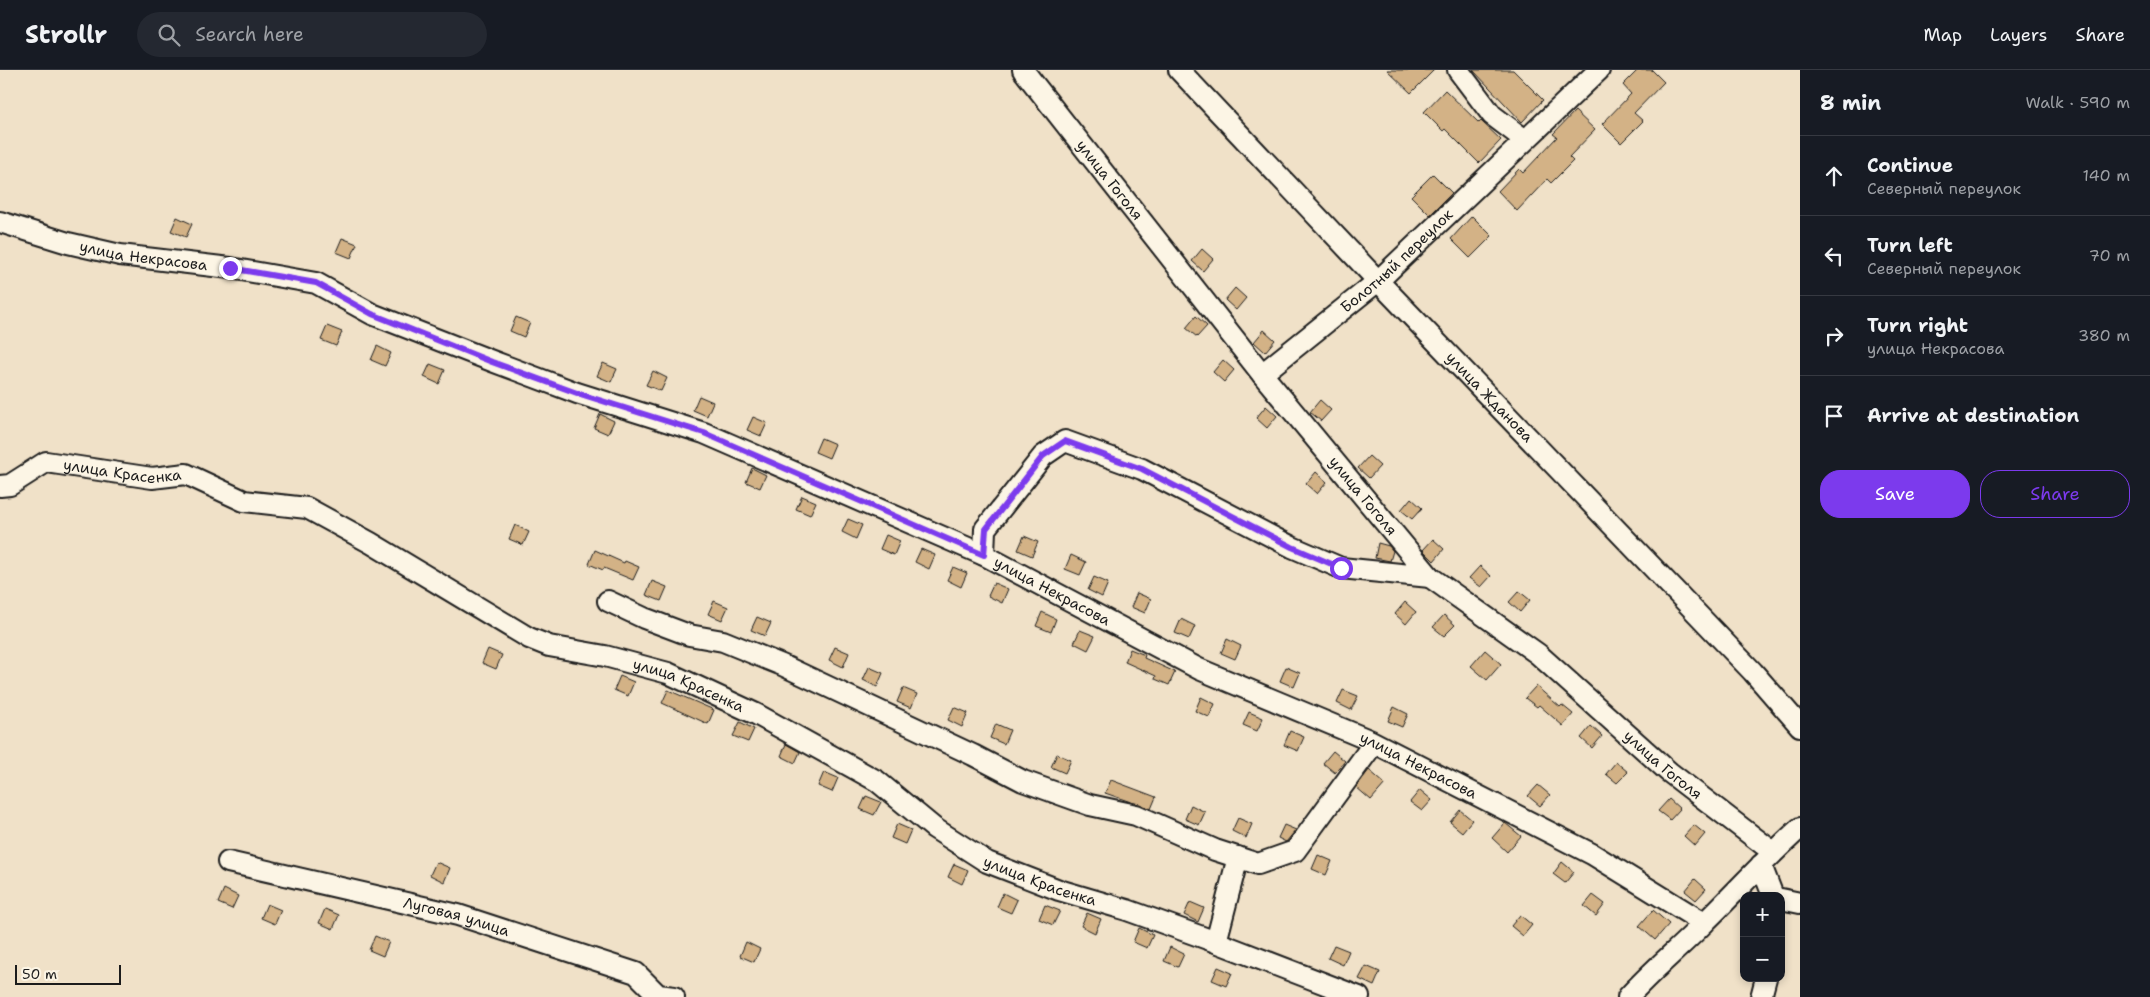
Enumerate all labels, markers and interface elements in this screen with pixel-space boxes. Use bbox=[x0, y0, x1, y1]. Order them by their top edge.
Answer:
search box bbox=[137, 12, 487, 57]
text: Strollr bbox=[25, 19, 107, 51]
icon: search bbox=[155, 21, 183, 49]
text: Search here bbox=[195, 22, 304, 47]
text: Map bbox=[1924, 23, 1962, 47]
text: Layers bbox=[1990, 23, 2047, 47]
text: Share bbox=[2075, 23, 2125, 47]
text: 8 min bbox=[1820, 89, 1881, 117]
text: Walk · 590 m bbox=[2025, 92, 2130, 113]
street label: улица Гоголя bbox=[1072, 136, 1147, 224]
text: Continue bbox=[1867, 153, 1953, 178]
icon: ahead bbox=[1820, 162, 1848, 190]
text: 140 m bbox=[2083, 165, 2130, 186]
text: Северный переулок bbox=[1867, 178, 2021, 199]
street label: Болотный переулок bbox=[1336, 205, 1457, 317]
text: Turn left bbox=[1867, 233, 1953, 258]
street label: улица Некрасова bbox=[78, 236, 209, 275]
icon: left bbox=[1820, 242, 1848, 270]
text: 70 m bbox=[2089, 245, 2130, 266]
route end bbox=[219, 257, 242, 280]
text: Северный переулок bbox=[1867, 258, 2021, 279]
text: Turn right bbox=[1867, 313, 1968, 338]
icon: right bbox=[1820, 322, 1848, 350]
text: 380 m bbox=[2078, 325, 2130, 346]
text: улица Некрасова bbox=[1867, 338, 2005, 359]
street label: улица Жданова bbox=[1441, 348, 1538, 447]
icon: arrive bbox=[1820, 402, 1848, 430]
text: Arrive at destination bbox=[1867, 403, 2079, 428]
street label: улица Гоголя bbox=[1324, 452, 1402, 540]
street label: улица Красенка bbox=[62, 455, 183, 488]
button: Save bbox=[1820, 470, 1970, 518]
button: Share bbox=[1980, 470, 2130, 518]
street label: улица Некрасова bbox=[990, 552, 1114, 630]
route start bbox=[1330, 557, 1353, 580]
street label: улица Красенка bbox=[631, 654, 748, 717]
street label: улица Гоголя bbox=[1619, 726, 1706, 804]
street label: улица Некрасова bbox=[1357, 727, 1481, 804]
street label: улица Красенка bbox=[980, 851, 1099, 911]
map controls bbox=[1740, 892, 1785, 982]
button: + bbox=[1740, 892, 1785, 937]
street label: Луговая улица bbox=[401, 893, 513, 941]
button: − bbox=[1740, 937, 1785, 982]
scale bar bbox=[15, 962, 121, 985]
text: 50 m bbox=[22, 965, 57, 983]

